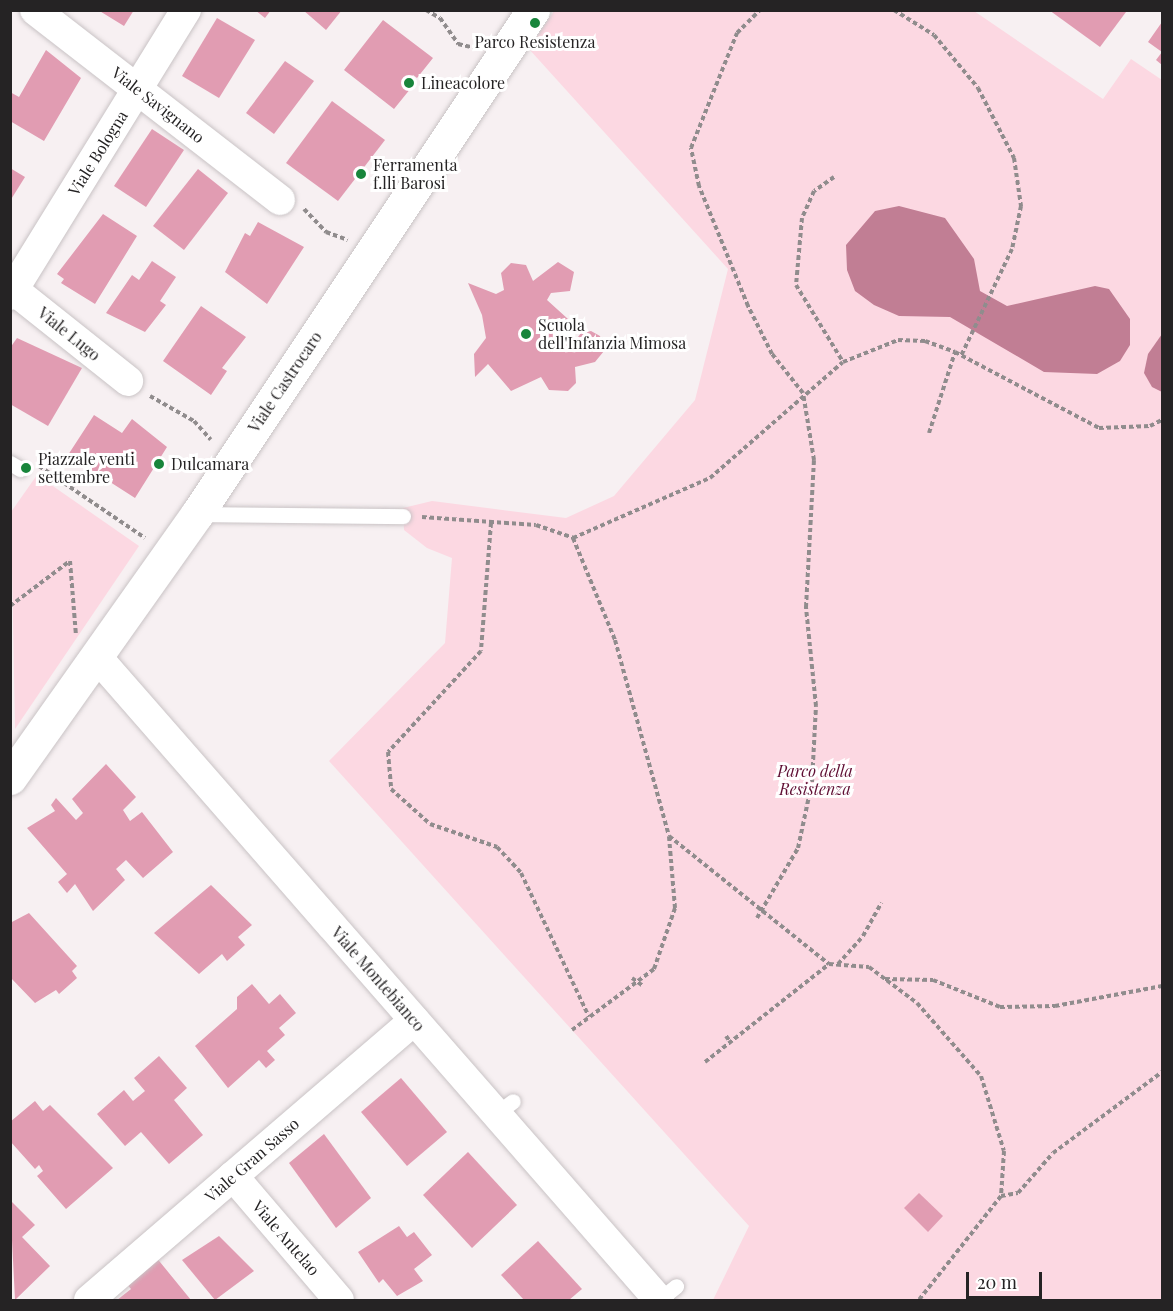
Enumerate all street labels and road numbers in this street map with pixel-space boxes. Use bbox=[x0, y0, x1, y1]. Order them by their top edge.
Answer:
street label: Viale Savignano bbox=[108, 63, 208, 147]
street label: Viale Bologna bbox=[64, 107, 132, 199]
street label: Viale Lugo bbox=[34, 303, 104, 365]
street label: Viale Castrocaro bbox=[244, 328, 326, 436]
street label: Viale Montebianco bbox=[327, 923, 429, 1035]
street label: Viale Gran Sasso bbox=[201, 1114, 303, 1206]
street label: Viale Antelao bbox=[248, 1196, 324, 1280]

